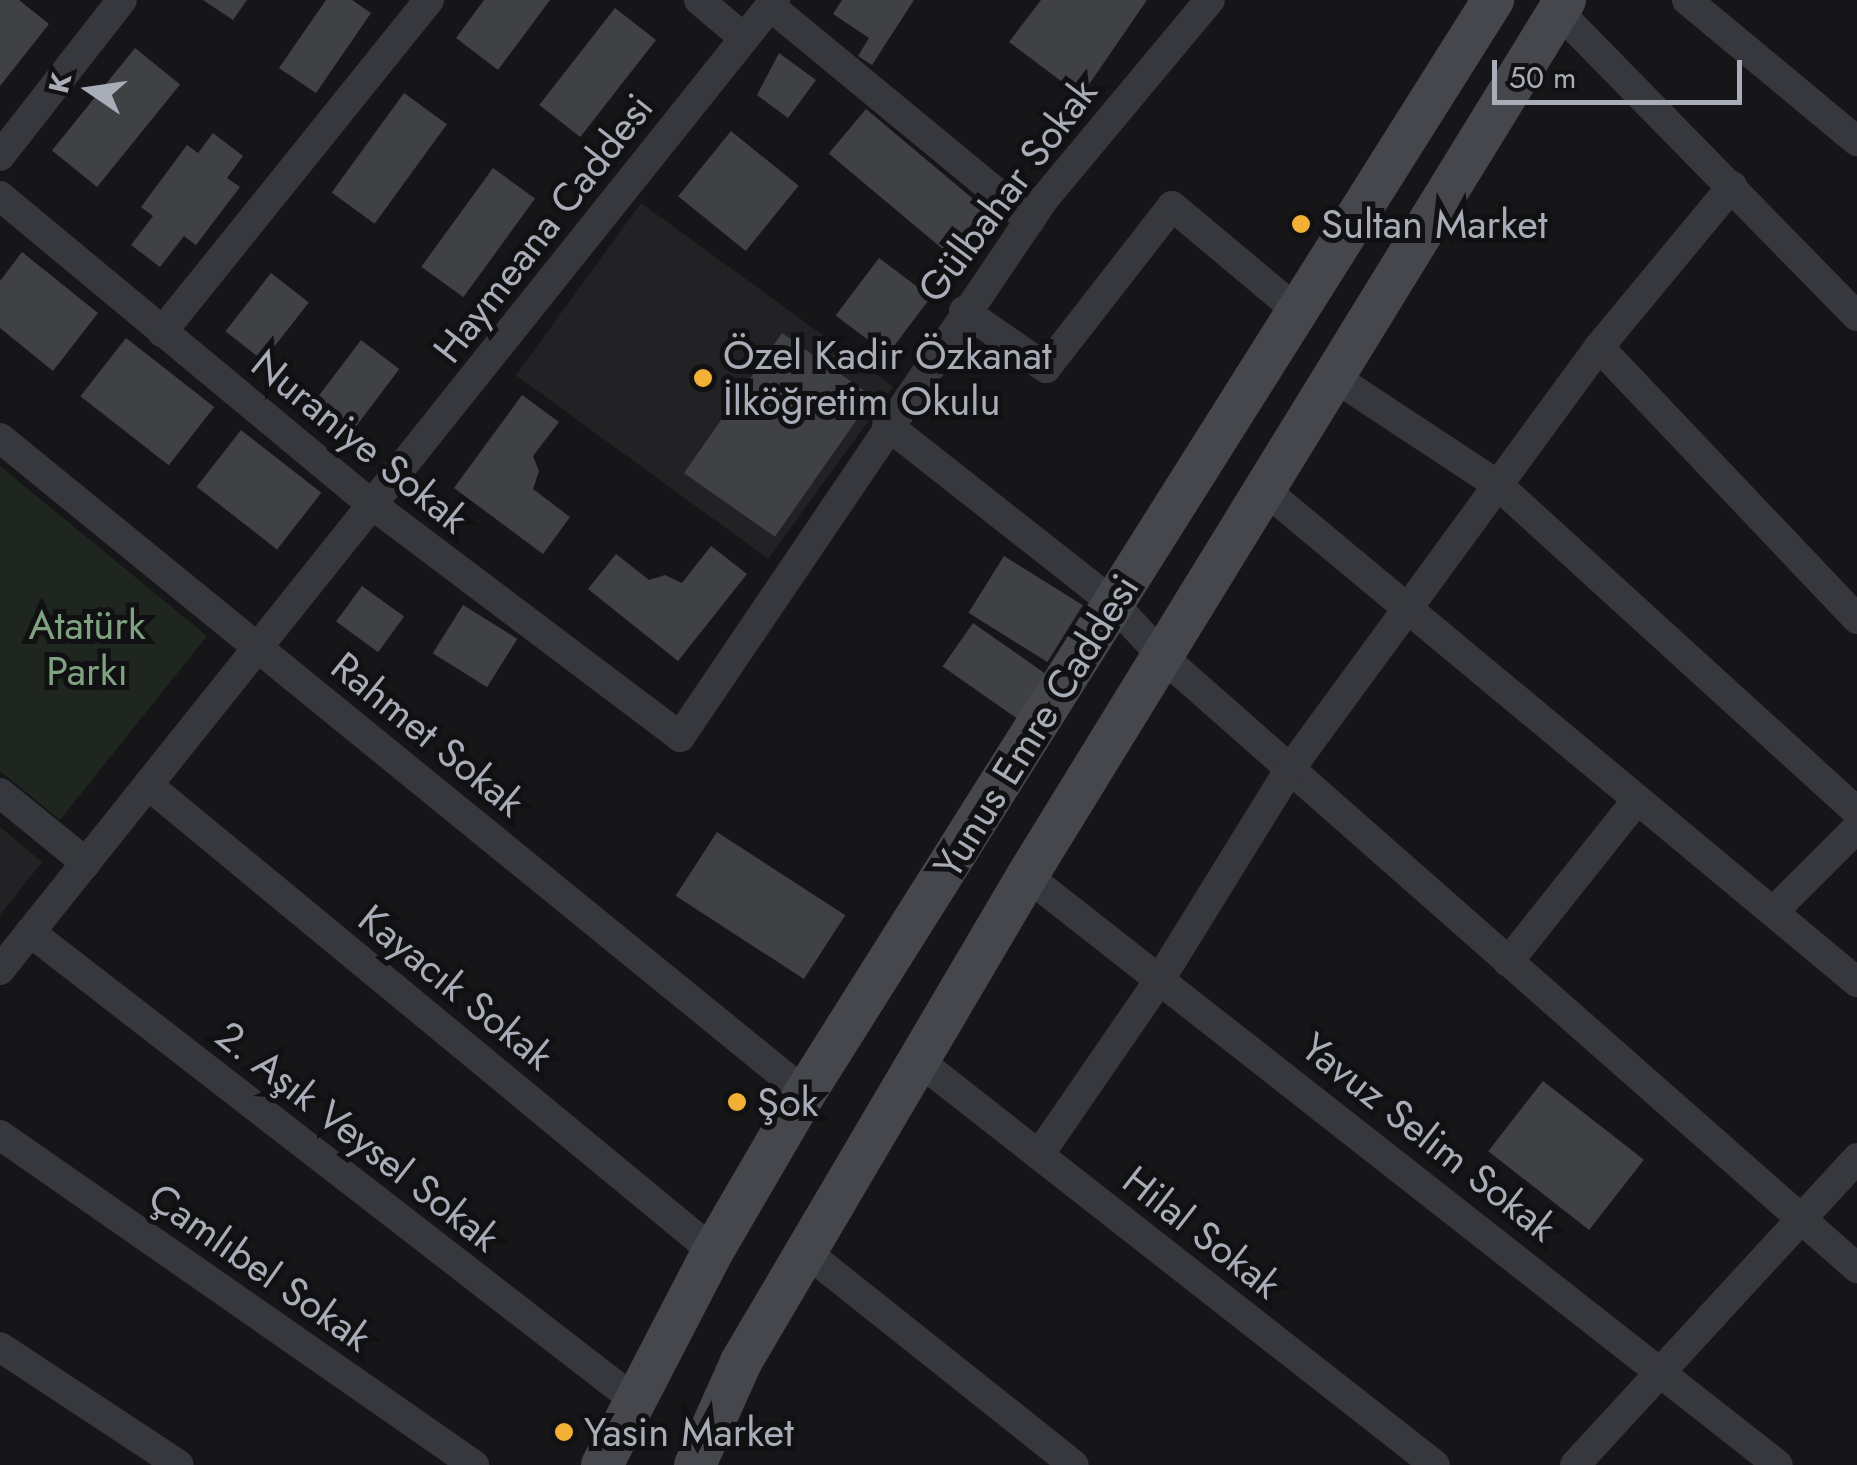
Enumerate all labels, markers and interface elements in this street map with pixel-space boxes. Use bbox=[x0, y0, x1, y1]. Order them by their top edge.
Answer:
north arrow bbox=[40, 40, 140, 140]
scale bar bbox=[1497, 40, 1747, 102]
text: 50 m bbox=[1509, 56, 1576, 99]
text: K bbox=[38, 69, 82, 97]
street label: Gülbahar Sokak bbox=[907, 69, 1107, 311]
street label: Haymeana Caddesi bbox=[423, 84, 663, 372]
place label: Sultan Market bbox=[1321, 200, 1548, 248]
marker: Sultan Market bbox=[1290, 213, 1312, 235]
place label: Özel Kadir Özkanat İlköğretim Okulu bbox=[723, 331, 1052, 425]
street label: Nuraniye Sokak bbox=[242, 339, 478, 543]
marker: Özel Kadir Özkanat İlköğretim Okulu bbox=[692, 367, 714, 389]
street label: Yunus Emre Caddesi bbox=[923, 565, 1149, 887]
park label: Atatürk Parkı bbox=[28, 601, 146, 695]
street label: Rahmet Sokak bbox=[322, 642, 534, 826]
street label: Kayacık Sokak bbox=[349, 894, 563, 1080]
street label: 2. Aşık Veysel Sokak bbox=[207, 1011, 509, 1261]
street label: Yavuz Selim Sokak bbox=[1292, 1023, 1566, 1251]
place label: Şok bbox=[757, 1078, 818, 1126]
marker: Şok bbox=[726, 1091, 748, 1113]
street label: Hilal Sokak bbox=[1114, 1156, 1290, 1308]
street label: Çamlıbel Sokak bbox=[140, 1173, 380, 1361]
place label: Yasin Market bbox=[584, 1408, 794, 1456]
marker: Yasin Market bbox=[553, 1421, 575, 1443]

